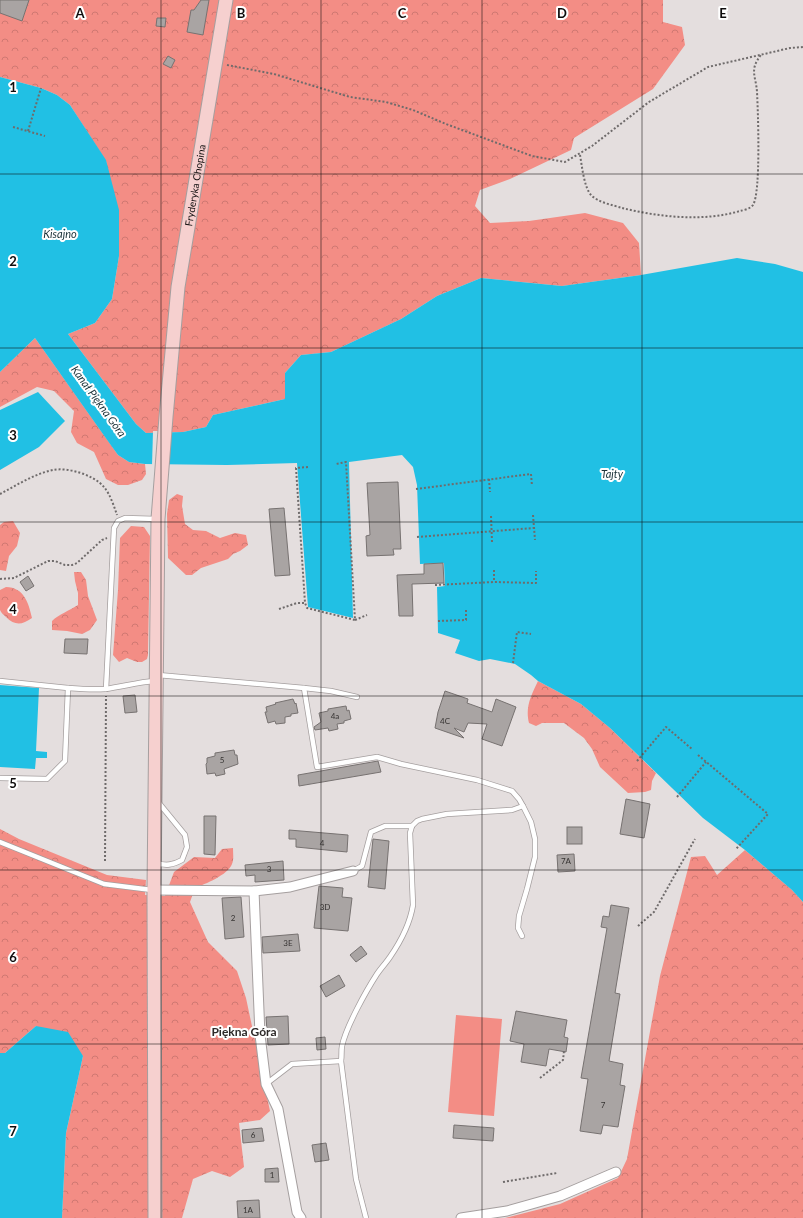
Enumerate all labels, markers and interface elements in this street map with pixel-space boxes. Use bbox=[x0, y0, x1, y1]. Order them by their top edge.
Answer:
text: A bbox=[74, 5, 85, 21]
text: B bbox=[237, 5, 246, 21]
text: C bbox=[398, 5, 407, 21]
text: D bbox=[557, 5, 567, 21]
text: E bbox=[719, 5, 727, 21]
text: 1 bbox=[9, 79, 17, 95]
street label: Fryderyka Chopina bbox=[182, 143, 208, 227]
water label: Kisajno bbox=[43, 227, 77, 240]
text: 2 bbox=[9, 253, 17, 269]
water label: Kanał Piękna Góra bbox=[69, 363, 129, 439]
text: 3 bbox=[9, 427, 17, 443]
water label: Tajty bbox=[601, 467, 624, 480]
text: 4 bbox=[9, 601, 17, 617]
house number: 4a bbox=[331, 711, 339, 721]
house number: 4C bbox=[440, 716, 451, 726]
house number: 5 bbox=[220, 755, 225, 765]
text: 5 bbox=[9, 775, 17, 791]
house number: 4 bbox=[320, 838, 325, 848]
house number: 7A bbox=[561, 856, 572, 866]
house number: 3 bbox=[267, 864, 272, 874]
house number: 3D bbox=[320, 902, 330, 912]
house number: 2 bbox=[231, 913, 236, 923]
house number: 3E bbox=[283, 938, 293, 948]
text: 6 bbox=[9, 949, 17, 965]
district label: Piękna Góra bbox=[211, 1024, 277, 1039]
house number: 7 bbox=[601, 1100, 606, 1110]
text: 7 bbox=[9, 1123, 17, 1139]
house number: 6 bbox=[251, 1130, 256, 1140]
house number: 1 bbox=[270, 1170, 275, 1180]
house number: 1A bbox=[243, 1205, 254, 1215]

